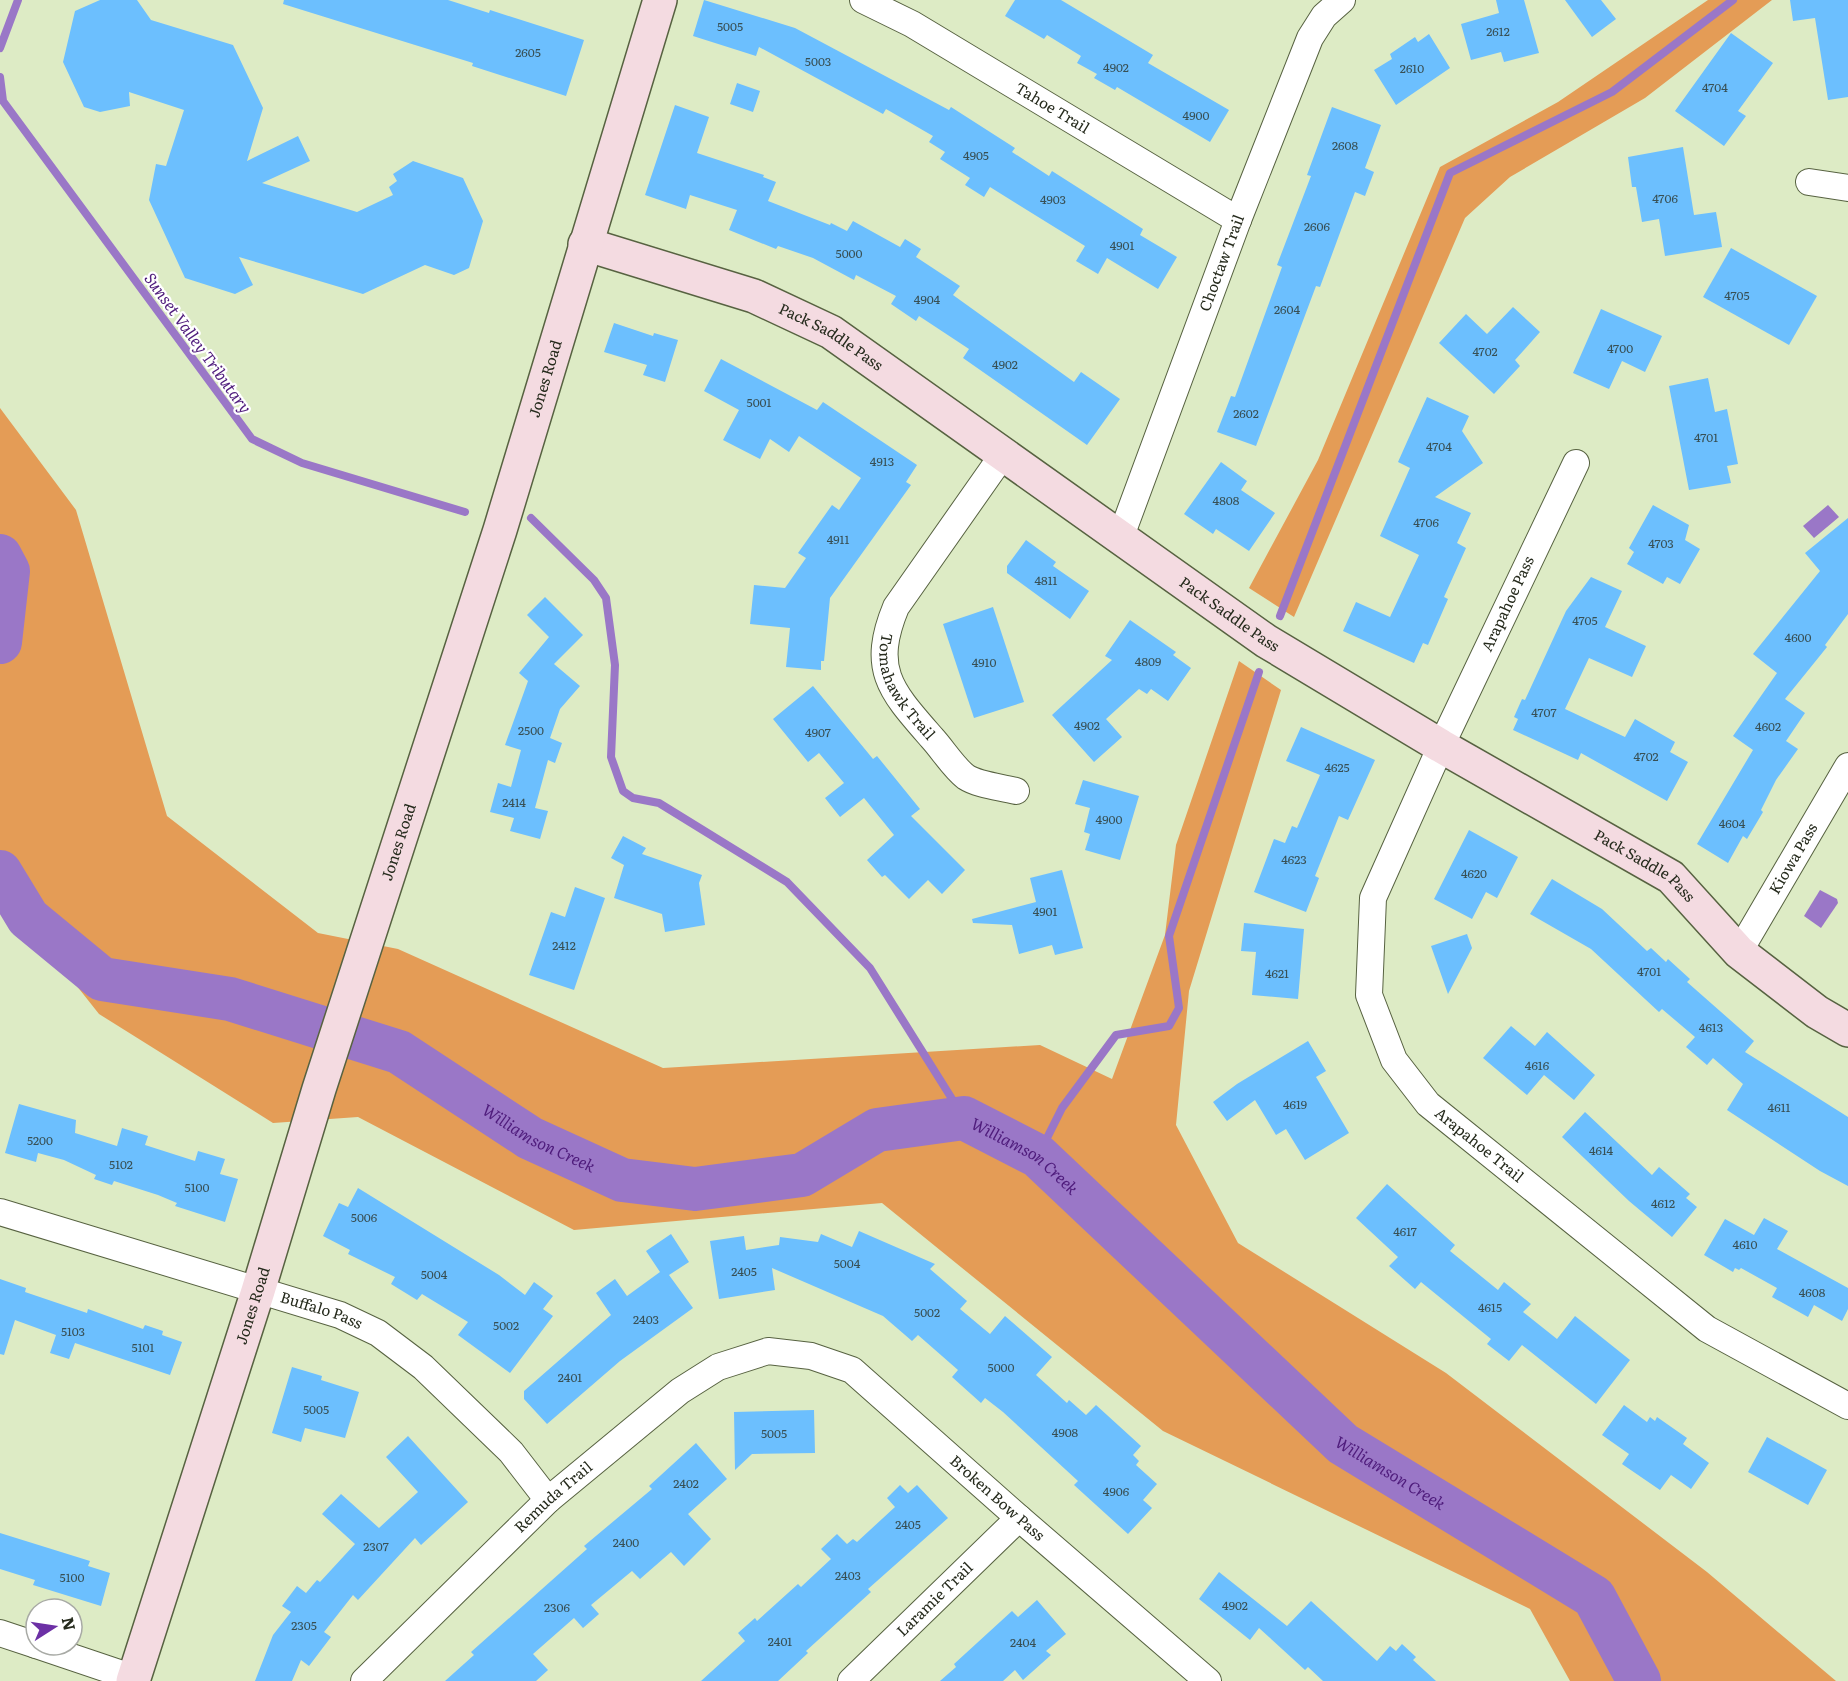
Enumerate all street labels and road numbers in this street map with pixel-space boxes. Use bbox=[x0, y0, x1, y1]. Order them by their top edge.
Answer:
street label: Tahoe Trail bbox=[1011, 76, 1095, 138]
street label: Choctaw Trail bbox=[1192, 211, 1249, 314]
street label: Pack Saddle Pass bbox=[775, 296, 889, 376]
street label: Jones Road bbox=[522, 337, 567, 420]
street label: Arapahoe Pass bbox=[1474, 552, 1539, 655]
street label: Pack Saddle Pass bbox=[1175, 570, 1284, 657]
street label: Tomahawk Trail bbox=[874, 631, 942, 744]
street label: Jones Road bbox=[374, 800, 421, 883]
street label: Kiowa Pass bbox=[1762, 818, 1822, 898]
street label: Pack Saddle Pass bbox=[1590, 823, 1701, 907]
street label: Arapahoe Trail bbox=[1431, 1101, 1529, 1187]
street label: Jones Road bbox=[229, 1264, 275, 1347]
street label: Buffalo Pass bbox=[278, 1285, 367, 1334]
street label: Broken Bow Pass bbox=[945, 1449, 1051, 1546]
street label: Remuda Trail bbox=[508, 1455, 597, 1537]
street label: Laramie Trail bbox=[890, 1556, 977, 1641]

